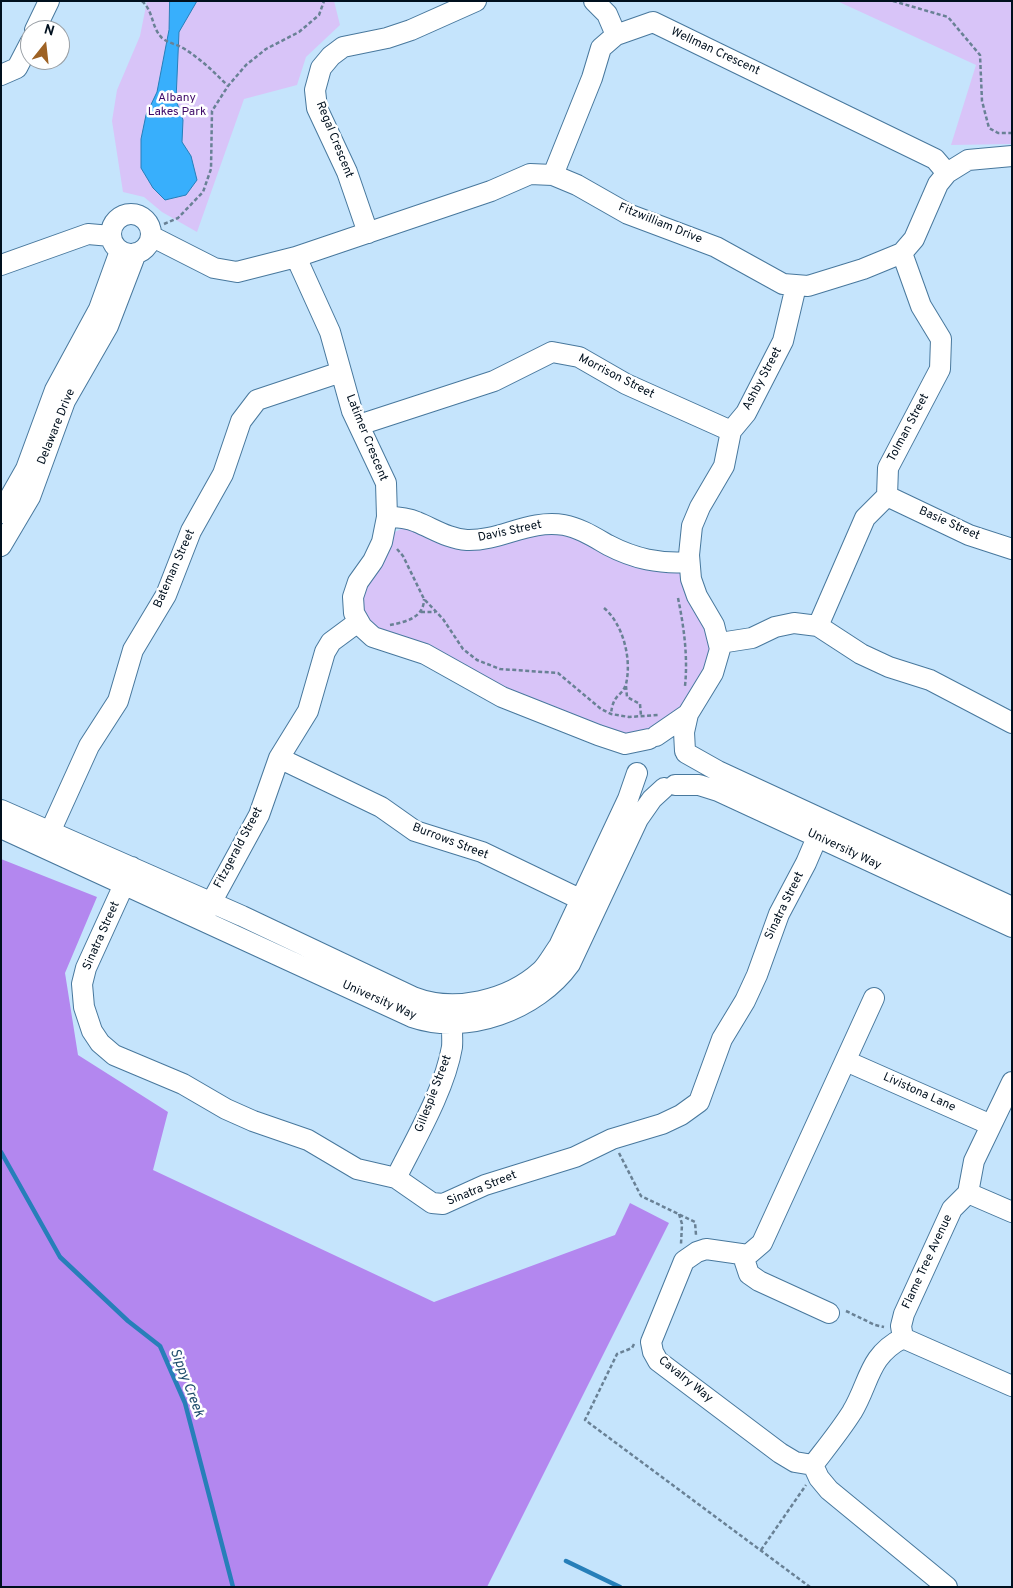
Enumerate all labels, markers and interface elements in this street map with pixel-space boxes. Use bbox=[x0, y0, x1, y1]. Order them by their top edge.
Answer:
north arrow bbox=[20, 20, 70, 70]
text: N bbox=[42, 22, 56, 41]
street label: Wellman Crescent bbox=[668, 25, 762, 79]
park label: Albany Lakes Park bbox=[148, 92, 206, 120]
street label: Regal Crescent bbox=[312, 100, 356, 180]
street label: Fitzwilliam Drive bbox=[616, 201, 704, 247]
street label: Ashby Street bbox=[740, 345, 786, 413]
street label: Morrison Street bbox=[576, 352, 656, 402]
street label: Delaware Drive bbox=[35, 387, 79, 467]
street label: Tolman Street bbox=[885, 391, 933, 465]
street label: Latimer Crescent bbox=[342, 392, 390, 484]
street label: Basie Street bbox=[916, 504, 982, 544]
street label: Davis Street bbox=[477, 518, 543, 546]
street label: Bateman Street bbox=[151, 528, 199, 610]
street label: Fitzgerald Street bbox=[212, 805, 266, 891]
street label: Burrows Street bbox=[410, 821, 490, 863]
street label: University Way bbox=[805, 827, 883, 873]
street label: Sinatra Street bbox=[762, 870, 808, 942]
street label: Sinatra Street bbox=[80, 899, 124, 973]
street label: University Way bbox=[340, 978, 418, 1024]
street label: Gillespie Street bbox=[413, 1053, 455, 1135]
street label: Livistona Lane bbox=[880, 1071, 958, 1115]
street label: Sinatra Street bbox=[445, 1168, 519, 1210]
street label: Flame Tree Avenue bbox=[900, 1213, 956, 1311]
water label: Sippy Creek bbox=[165, 1346, 207, 1420]
street label: Cavalry Way bbox=[655, 1354, 715, 1406]

